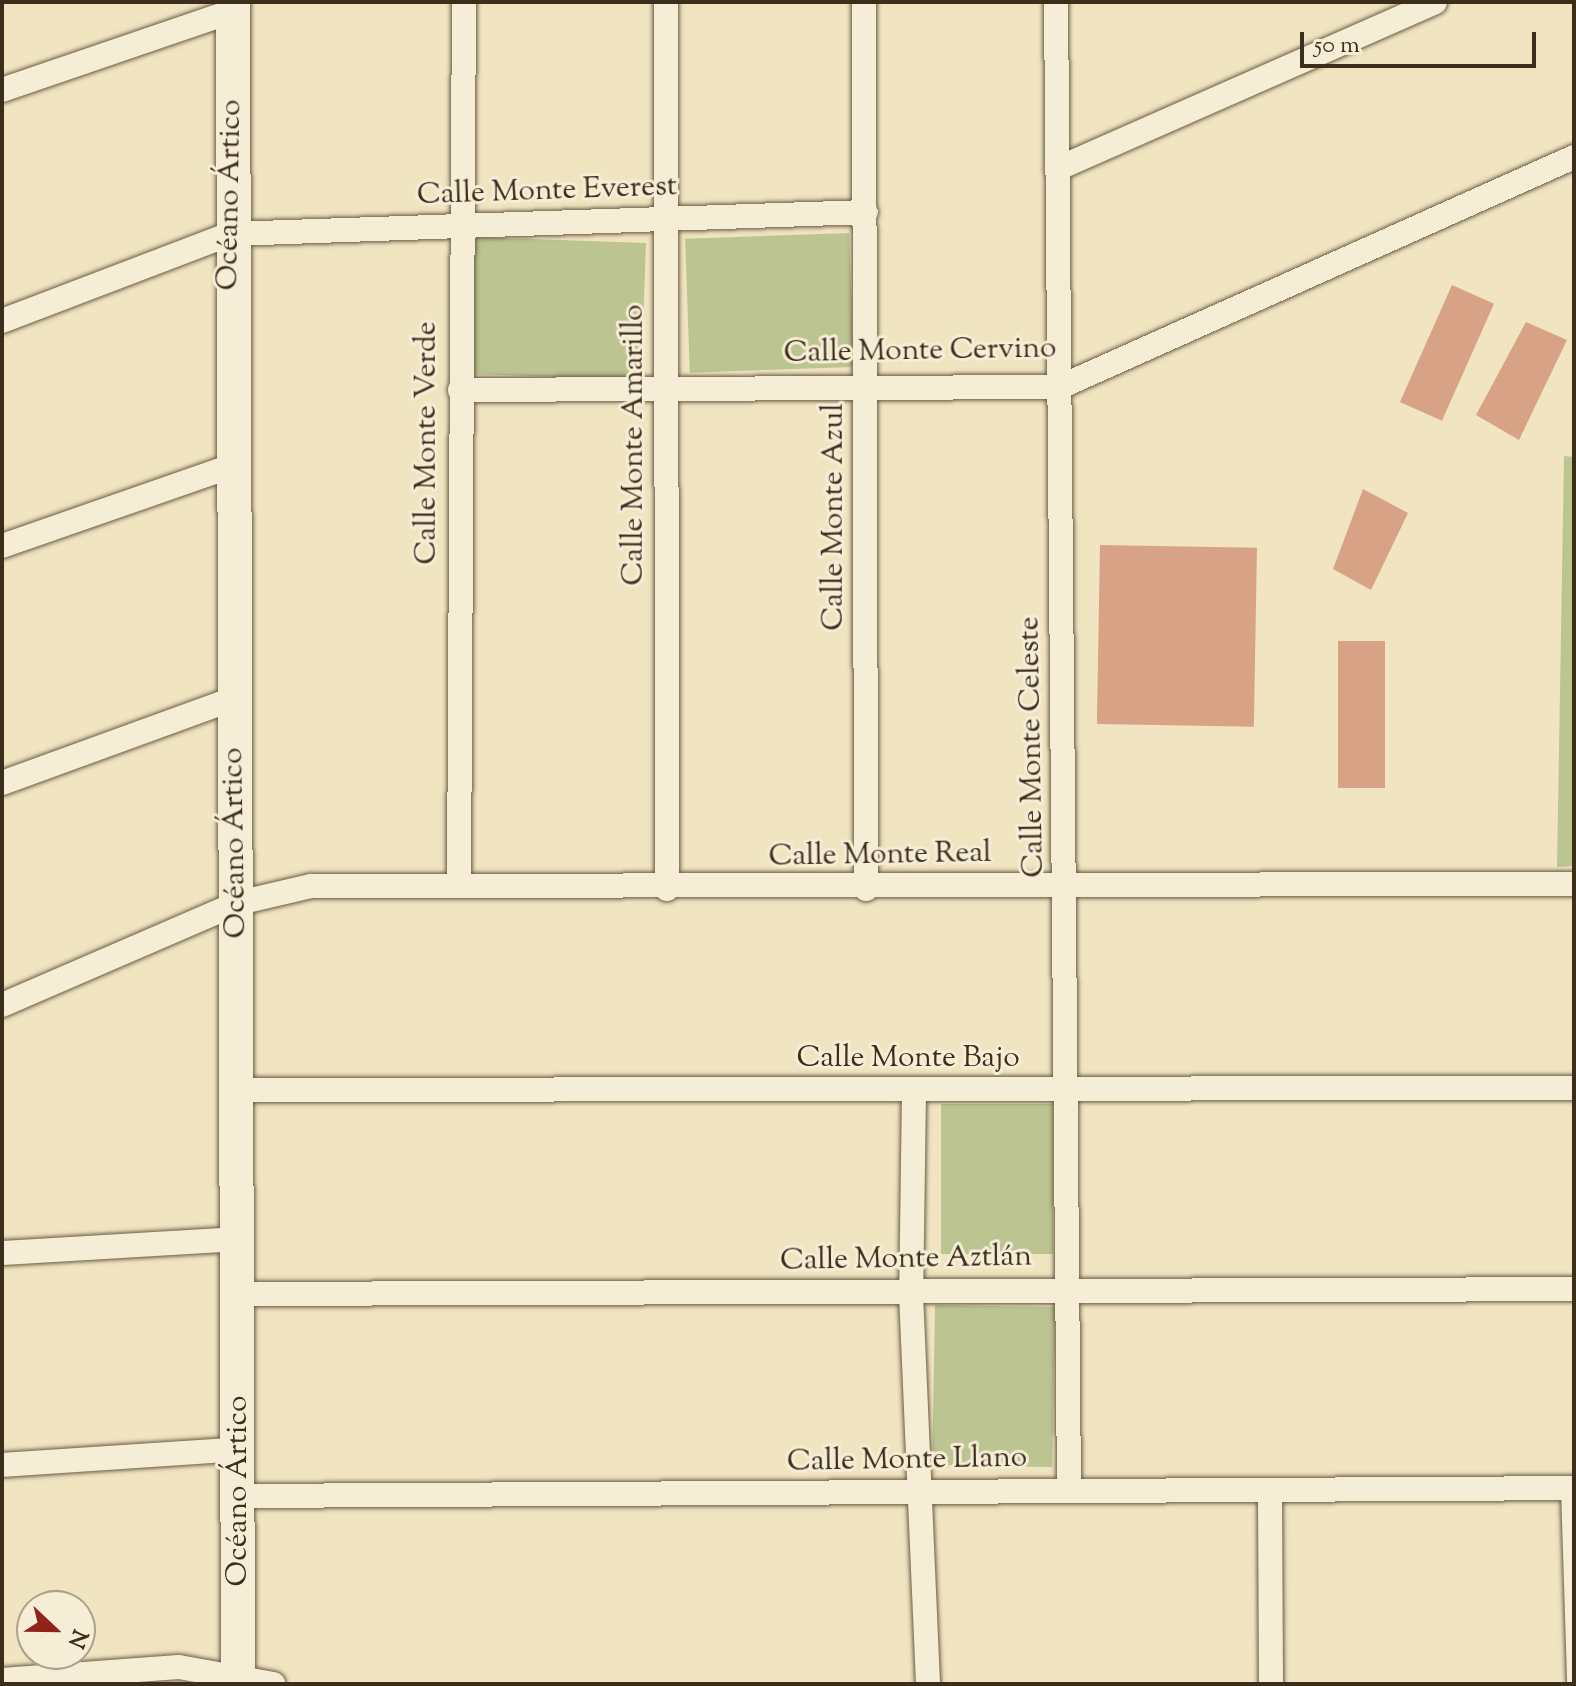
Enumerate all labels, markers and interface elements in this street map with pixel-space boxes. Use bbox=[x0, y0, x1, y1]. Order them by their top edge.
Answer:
scale bar bbox=[1304, 16, 1540, 66]
text: 50 m bbox=[1314, 29, 1360, 63]
street label: Océano Ártico bbox=[211, 99, 251, 291]
street label: Calle Monte Everest bbox=[416, 169, 678, 215]
street label: Calle Monte Amarillo bbox=[617, 304, 653, 586]
street label: Calle Monte Verde bbox=[410, 321, 446, 565]
street label: Calle Monte Cervino bbox=[783, 332, 1057, 372]
street label: Calle Monte Azul bbox=[817, 403, 853, 631]
street label: Calle Monte Celeste bbox=[1013, 616, 1053, 878]
street label: Océano Ártico bbox=[216, 747, 256, 939]
street label: Calle Monte Real bbox=[768, 836, 992, 876]
street label: Calle Monte Bajo bbox=[796, 1041, 1020, 1077]
street label: Calle Monte Aztlán bbox=[780, 1240, 1032, 1280]
street label: Océano Ártico bbox=[221, 1396, 257, 1586]
street label: Calle Monte Llano bbox=[787, 1441, 1027, 1481]
north arrow bbox=[16, 1590, 96, 1670]
text: N bbox=[58, 1624, 95, 1652]

